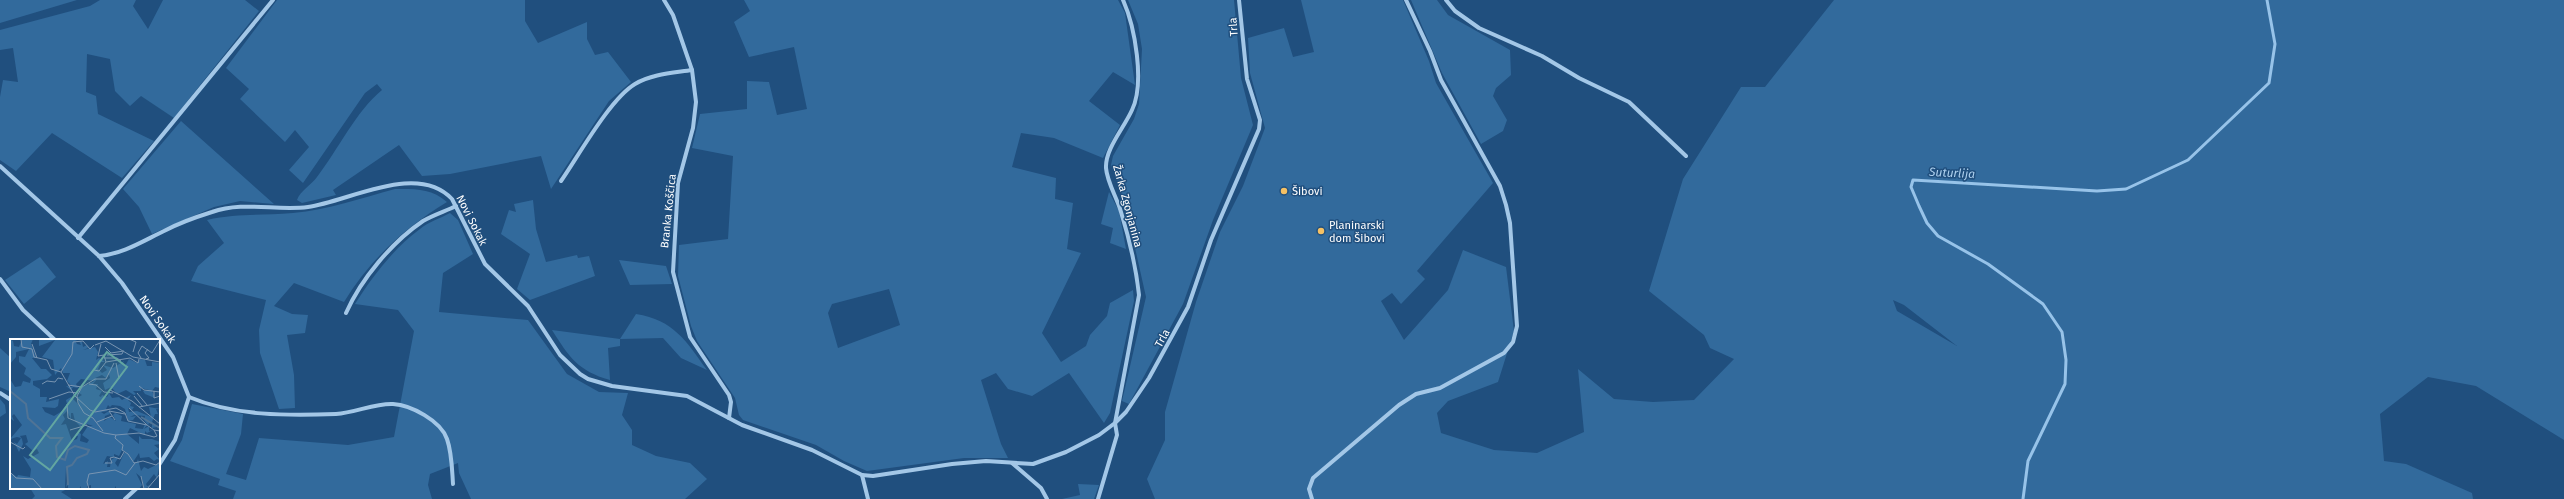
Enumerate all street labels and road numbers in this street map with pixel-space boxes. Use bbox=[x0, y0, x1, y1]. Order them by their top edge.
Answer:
street label: Trla bbox=[1226, 17, 1241, 37]
street label: Žarka Zgonjanina bbox=[1110, 163, 1146, 249]
street label: Branka Koščica bbox=[658, 173, 679, 249]
street label: Novi Sokak bbox=[453, 193, 490, 248]
street label: Novi Sokak bbox=[137, 293, 179, 346]
street label: Trla bbox=[1152, 327, 1173, 350]

